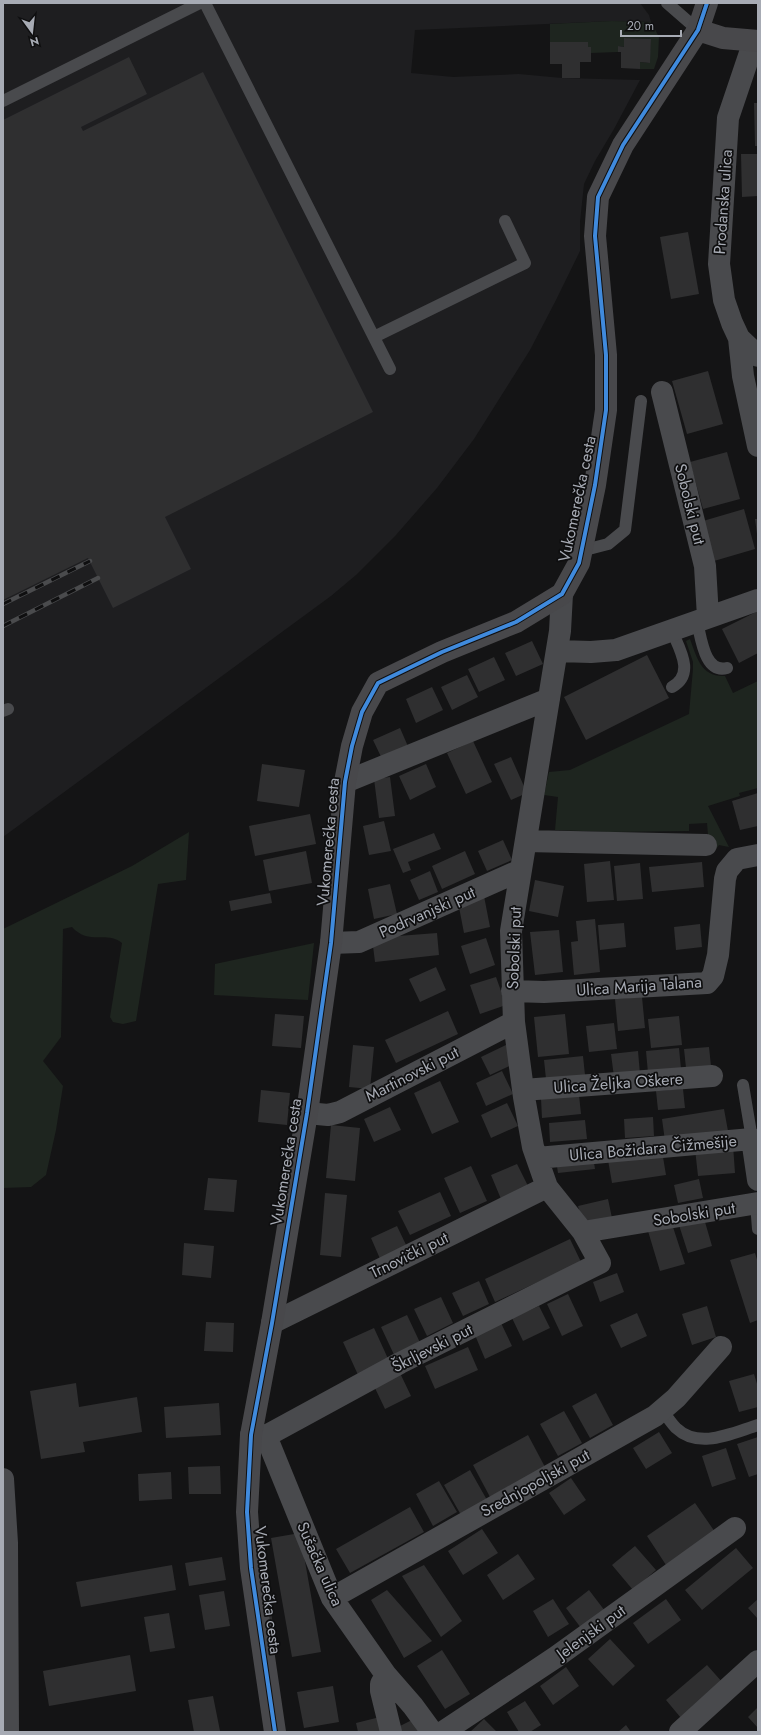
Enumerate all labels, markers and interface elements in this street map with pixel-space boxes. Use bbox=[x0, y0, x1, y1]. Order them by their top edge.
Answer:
north arrow bbox=[12, 12, 52, 52]
scale bar bbox=[621, 12, 681, 38]
text: 20 m bbox=[627, 17, 654, 35]
text: N bbox=[28, 33, 41, 51]
street label: Prodanska ulica bbox=[708, 149, 738, 255]
street label: Vukomerečka cesta bbox=[552, 434, 602, 564]
street label: Sobolski put bbox=[669, 461, 711, 547]
street label: Vukomerečka cesta bbox=[311, 777, 345, 907]
street label: Podrvanjski put bbox=[375, 880, 479, 943]
street label: Sobolski put bbox=[501, 906, 527, 990]
street label: Ulica Marija Talana bbox=[575, 970, 703, 1002]
street label: Martinovski put bbox=[361, 1041, 463, 1107]
street label: Ulica Željka Oškere bbox=[552, 1067, 684, 1099]
street label: Vukomerečka cesta bbox=[265, 1097, 307, 1227]
street label: Ulica Božidara Čižmešije bbox=[568, 1129, 738, 1167]
street label: Sobolski put bbox=[651, 1196, 737, 1232]
street label: Trnovički put bbox=[366, 1226, 452, 1284]
street label: Škrljevski put bbox=[388, 1318, 476, 1378]
street label: Srednjopoljski put bbox=[476, 1443, 594, 1523]
street label: Sušačka ulica bbox=[291, 1518, 349, 1610]
street label: Vukomerečka cesta bbox=[249, 1525, 287, 1655]
street label: Jelenjski put bbox=[550, 1599, 630, 1666]

